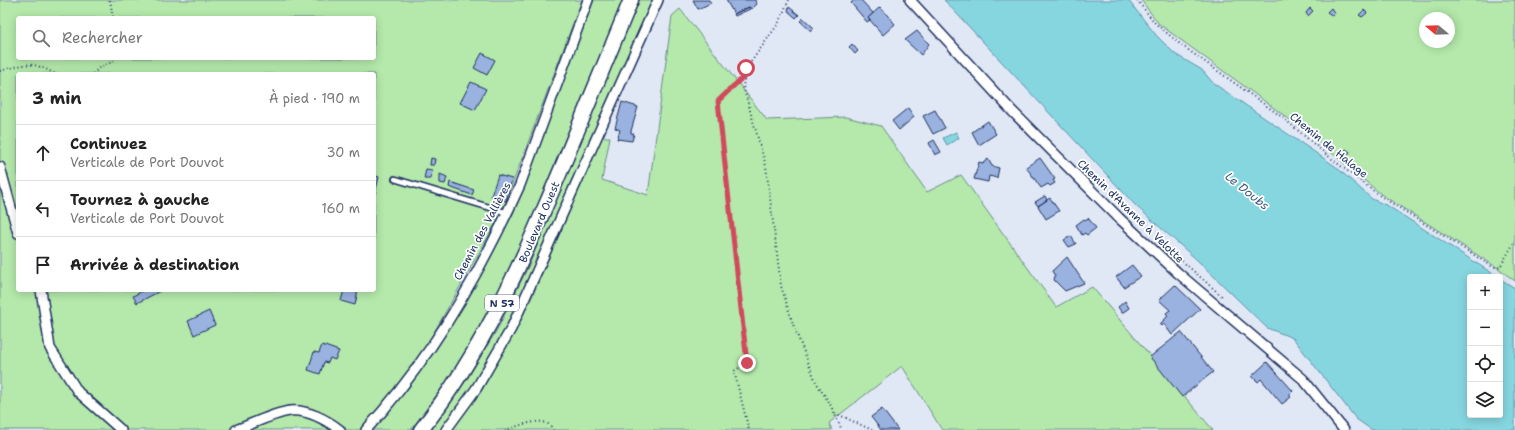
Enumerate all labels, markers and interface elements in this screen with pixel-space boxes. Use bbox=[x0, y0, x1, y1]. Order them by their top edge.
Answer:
north arrow bbox=[1419, 12, 1455, 48]
search box bbox=[16, 16, 376, 60]
icon: search bbox=[30, 27, 52, 49]
text: Rechercher bbox=[62, 28, 143, 48]
route start bbox=[737, 59, 755, 77]
text: 3 min bbox=[32, 87, 82, 109]
text: À pied · 190 m bbox=[269, 90, 360, 107]
street label: Chemin de Halage bbox=[1286, 109, 1371, 182]
text: Continuez bbox=[70, 134, 147, 154]
icon: ahead bbox=[32, 142, 54, 164]
text: 30 m bbox=[326, 144, 360, 161]
text: Verticale de Port Douvot bbox=[70, 154, 224, 171]
street label: Chemin d'Avanne à Velotte bbox=[1074, 156, 1187, 266]
water label: Le Doubs bbox=[1222, 168, 1272, 214]
street label: Chemin des Vallières bbox=[450, 179, 515, 283]
street label: Boulevard Ouest bbox=[516, 179, 563, 265]
text: Tournez à gauche bbox=[70, 190, 210, 210]
icon: left bbox=[32, 198, 54, 220]
text: 160 m bbox=[322, 200, 360, 217]
text: Verticale de Port Douvot bbox=[70, 210, 224, 227]
icon: arrive bbox=[32, 254, 54, 276]
text: Arrivée à destination bbox=[70, 255, 239, 275]
map controls bbox=[1467, 274, 1503, 418]
button: + bbox=[1467, 274, 1503, 310]
road number: N 57 bbox=[485, 295, 519, 311]
button: − bbox=[1467, 310, 1503, 346]
button: locate bbox=[1467, 346, 1503, 382]
route end bbox=[738, 354, 756, 372]
button: layers bbox=[1467, 382, 1503, 418]

